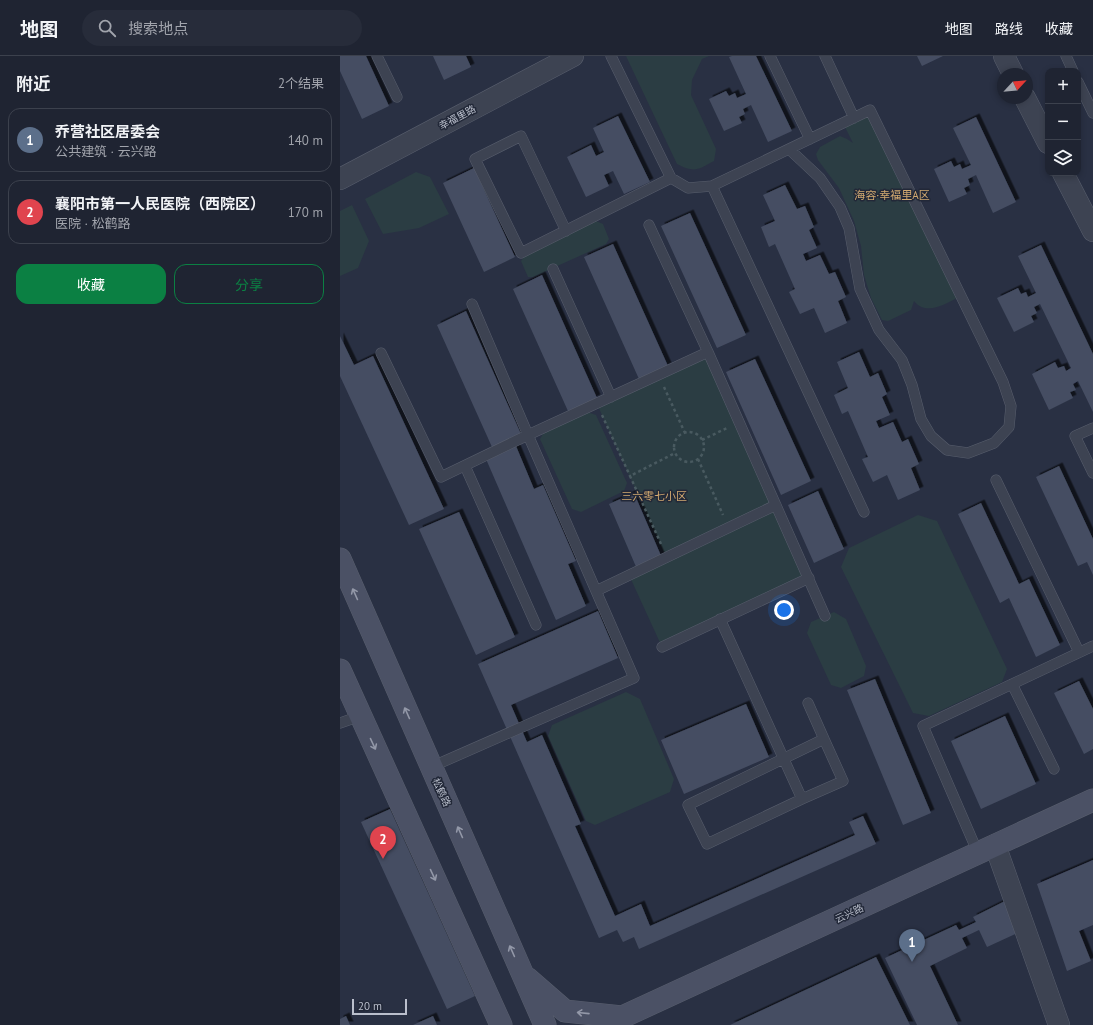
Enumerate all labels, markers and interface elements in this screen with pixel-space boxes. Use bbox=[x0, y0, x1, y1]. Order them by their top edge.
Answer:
search box bbox=[82, 10, 362, 46]
text: 地图 bbox=[20, 17, 58, 41]
icon: search bbox=[96, 17, 118, 39]
text: 搜索地点 bbox=[128, 19, 188, 38]
text: 地图 bbox=[945, 20, 973, 38]
text: 路线 bbox=[995, 20, 1023, 38]
text: 收藏 bbox=[1045, 20, 1073, 38]
north arrow bbox=[997, 68, 1033, 104]
map controls bbox=[1045, 68, 1081, 176]
button: + bbox=[1045, 68, 1081, 104]
text: 附近 bbox=[16, 73, 50, 95]
text: 2个结果 bbox=[278, 75, 324, 92]
street label: 幸福里路 bbox=[437, 102, 478, 133]
button: − bbox=[1045, 104, 1081, 140]
text: 乔营社区居委会 bbox=[55, 122, 160, 141]
text: 1 bbox=[26, 132, 34, 149]
text: 140 m bbox=[288, 132, 323, 149]
button: layers bbox=[1045, 140, 1081, 176]
text: 公共建筑 · 云兴路 bbox=[55, 143, 156, 160]
district label: 海容·幸福里A区 bbox=[854, 188, 930, 202]
text: 襄阳市第一人民医院（西院区） bbox=[55, 194, 265, 213]
text: 2 bbox=[26, 204, 34, 221]
text: 170 m bbox=[288, 204, 323, 221]
text: 医院 · 松鹤路 bbox=[55, 215, 130, 232]
button: 收藏 bbox=[16, 264, 166, 304]
button: 分享 bbox=[174, 264, 324, 304]
district label: 三六零七小区 bbox=[621, 489, 687, 503]
one-way arrow bbox=[351, 588, 359, 600]
your location bbox=[774, 600, 794, 620]
one-way arrow bbox=[403, 707, 411, 719]
one-way arrow bbox=[370, 738, 377, 750]
street label: 松鹤路 bbox=[430, 776, 454, 809]
pin: 2 bbox=[370, 826, 396, 859]
one-way arrow bbox=[455, 826, 463, 838]
one-way arrow bbox=[430, 869, 437, 881]
street label: 云兴路 bbox=[833, 901, 866, 926]
pin: 1 bbox=[899, 929, 925, 962]
one-way arrow bbox=[508, 945, 515, 957]
scale bar bbox=[352, 997, 407, 1016]
text: 20 m bbox=[358, 999, 382, 1013]
one-way arrow bbox=[577, 1009, 590, 1017]

